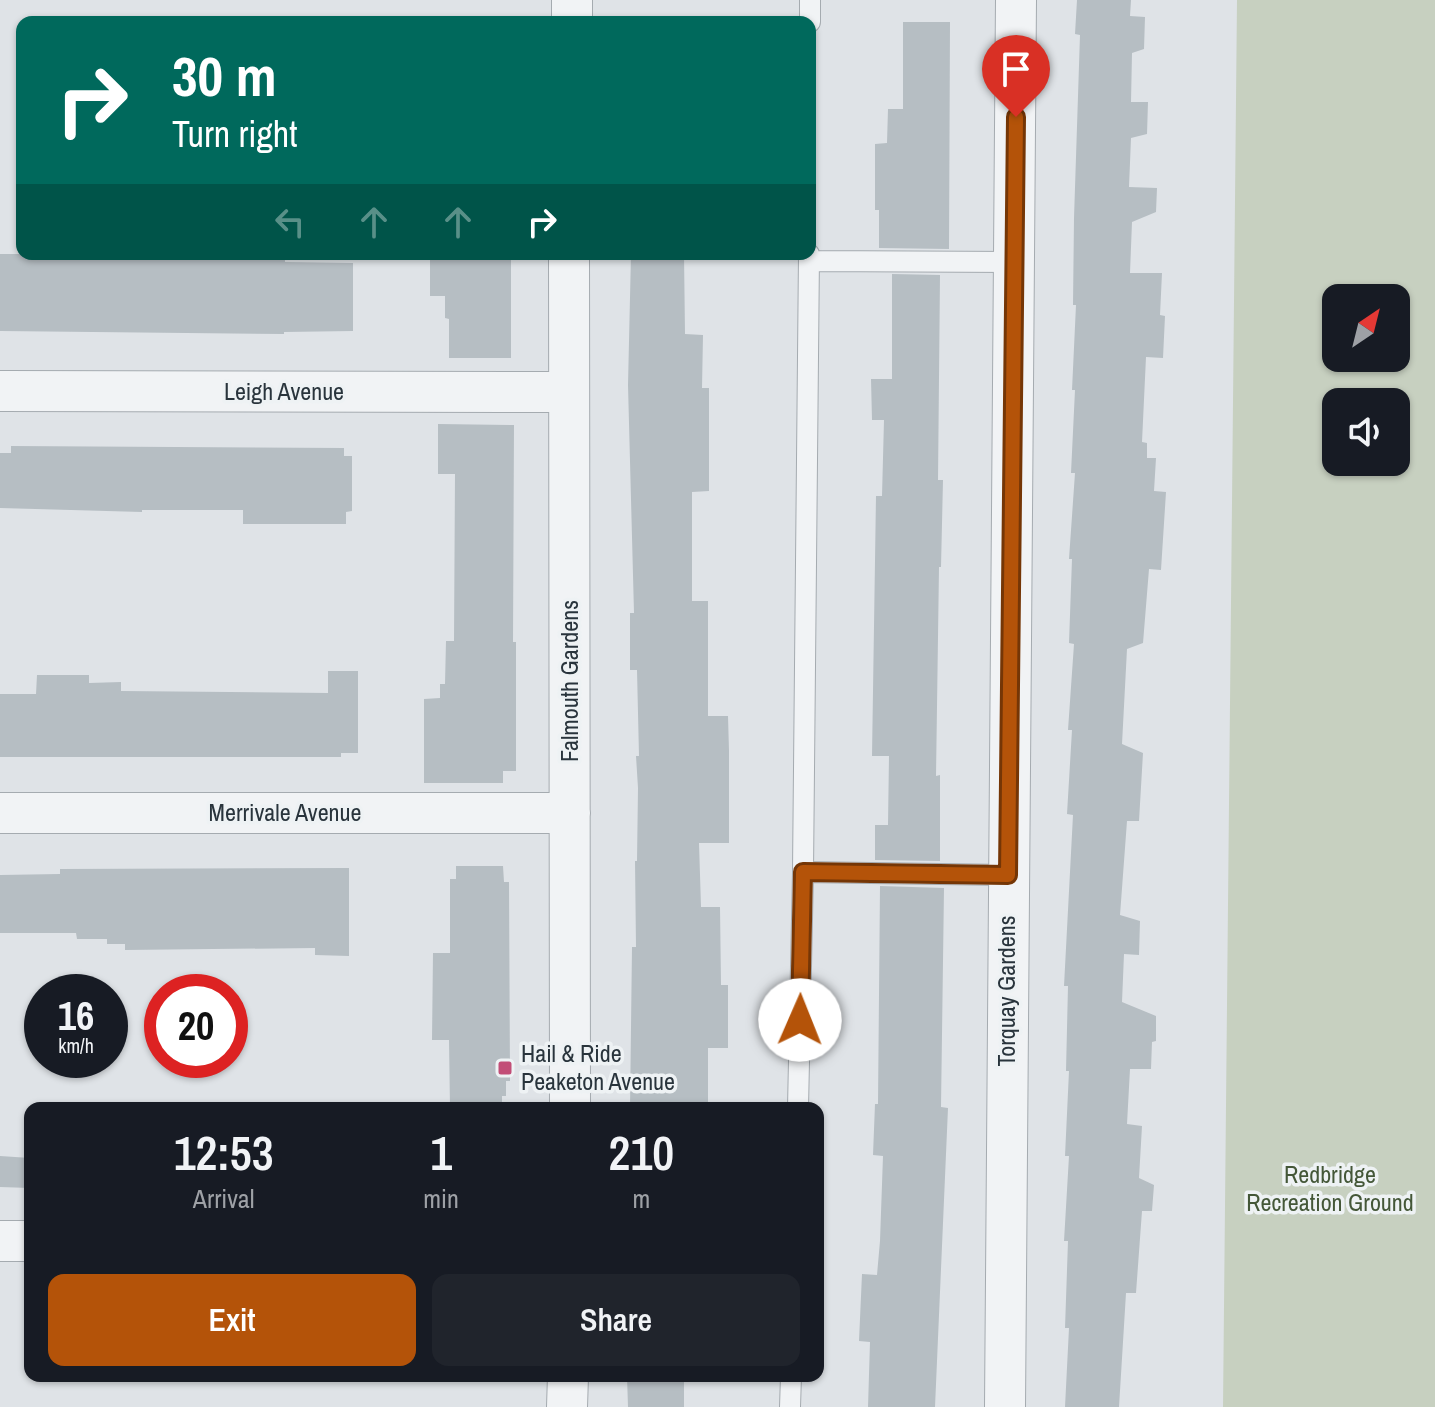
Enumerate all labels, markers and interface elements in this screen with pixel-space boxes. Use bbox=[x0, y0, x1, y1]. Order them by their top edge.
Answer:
pin bbox=[982, 35, 1050, 117]
text: 30 m bbox=[172, 38, 277, 113]
icon: arrive bbox=[994, 47, 1038, 91]
icon: right bbox=[40, 48, 144, 152]
text: Turn right bbox=[172, 110, 297, 158]
icon: left bbox=[268, 200, 312, 244]
icon: ahead bbox=[352, 200, 396, 244]
icon: ahead bbox=[436, 200, 480, 244]
icon: right bbox=[520, 200, 564, 244]
north arrow bbox=[1322, 284, 1410, 372]
map controls bbox=[1322, 284, 1410, 476]
street label: Leigh Avenue bbox=[224, 375, 344, 407]
button: sound bbox=[1322, 388, 1410, 476]
street label: Falmouth Gardens bbox=[553, 600, 585, 762]
street label: Merrivale Avenue bbox=[209, 796, 361, 828]
street label: Torquay Gardens bbox=[990, 916, 1022, 1066]
speed limit sign: 20 bbox=[144, 974, 248, 1078]
position arrow bbox=[758, 978, 842, 1062]
text: 16 bbox=[58, 989, 94, 1042]
text: km/h bbox=[58, 1032, 94, 1059]
place label: Hail & Ride Peaketon Avenue bbox=[521, 1037, 675, 1097]
marker: Hail & Ride Peaketon Avenue bbox=[496, 1059, 514, 1077]
text: 12:53 bbox=[174, 1120, 274, 1185]
text: 1 bbox=[430, 1120, 452, 1185]
text: 210 bbox=[609, 1120, 674, 1185]
park label: Redbridge Recreation Ground bbox=[1246, 1158, 1414, 1218]
text: Arrival bbox=[193, 1181, 254, 1216]
text: min bbox=[423, 1181, 459, 1216]
text: m bbox=[633, 1181, 650, 1216]
button: Exit bbox=[48, 1274, 416, 1366]
button: Share bbox=[432, 1274, 800, 1366]

